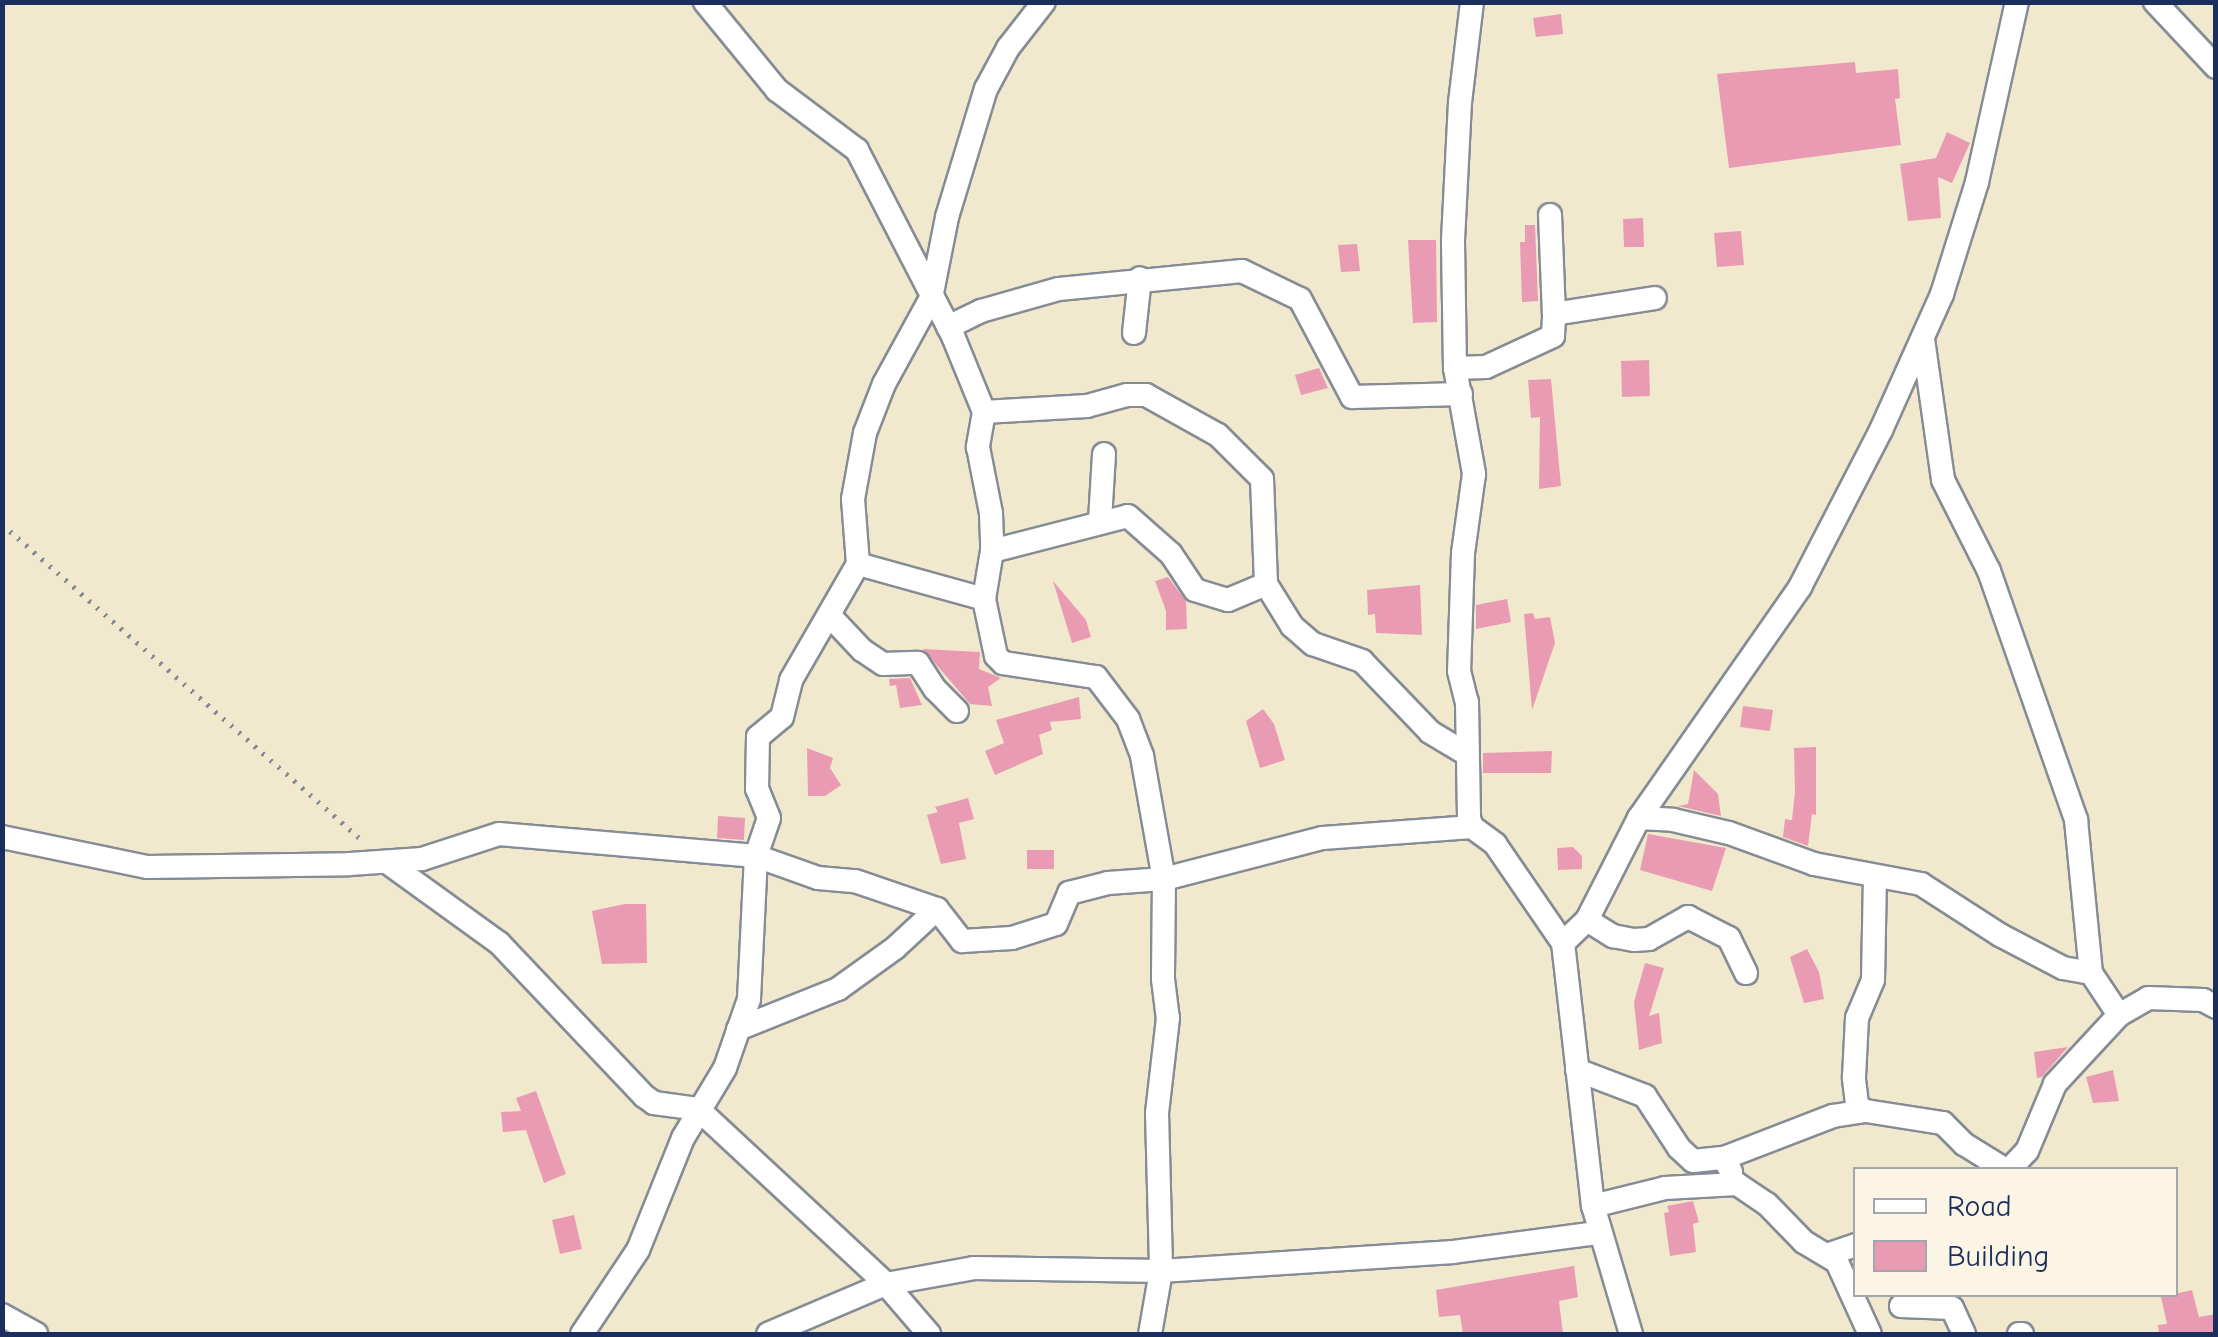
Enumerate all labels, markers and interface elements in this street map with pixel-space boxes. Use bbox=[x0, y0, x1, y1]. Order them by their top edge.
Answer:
legend bbox=[1853, 1167, 2178, 1297]
text: Road bbox=[1947, 1189, 2012, 1224]
text: Building bbox=[1947, 1239, 2050, 1274]

